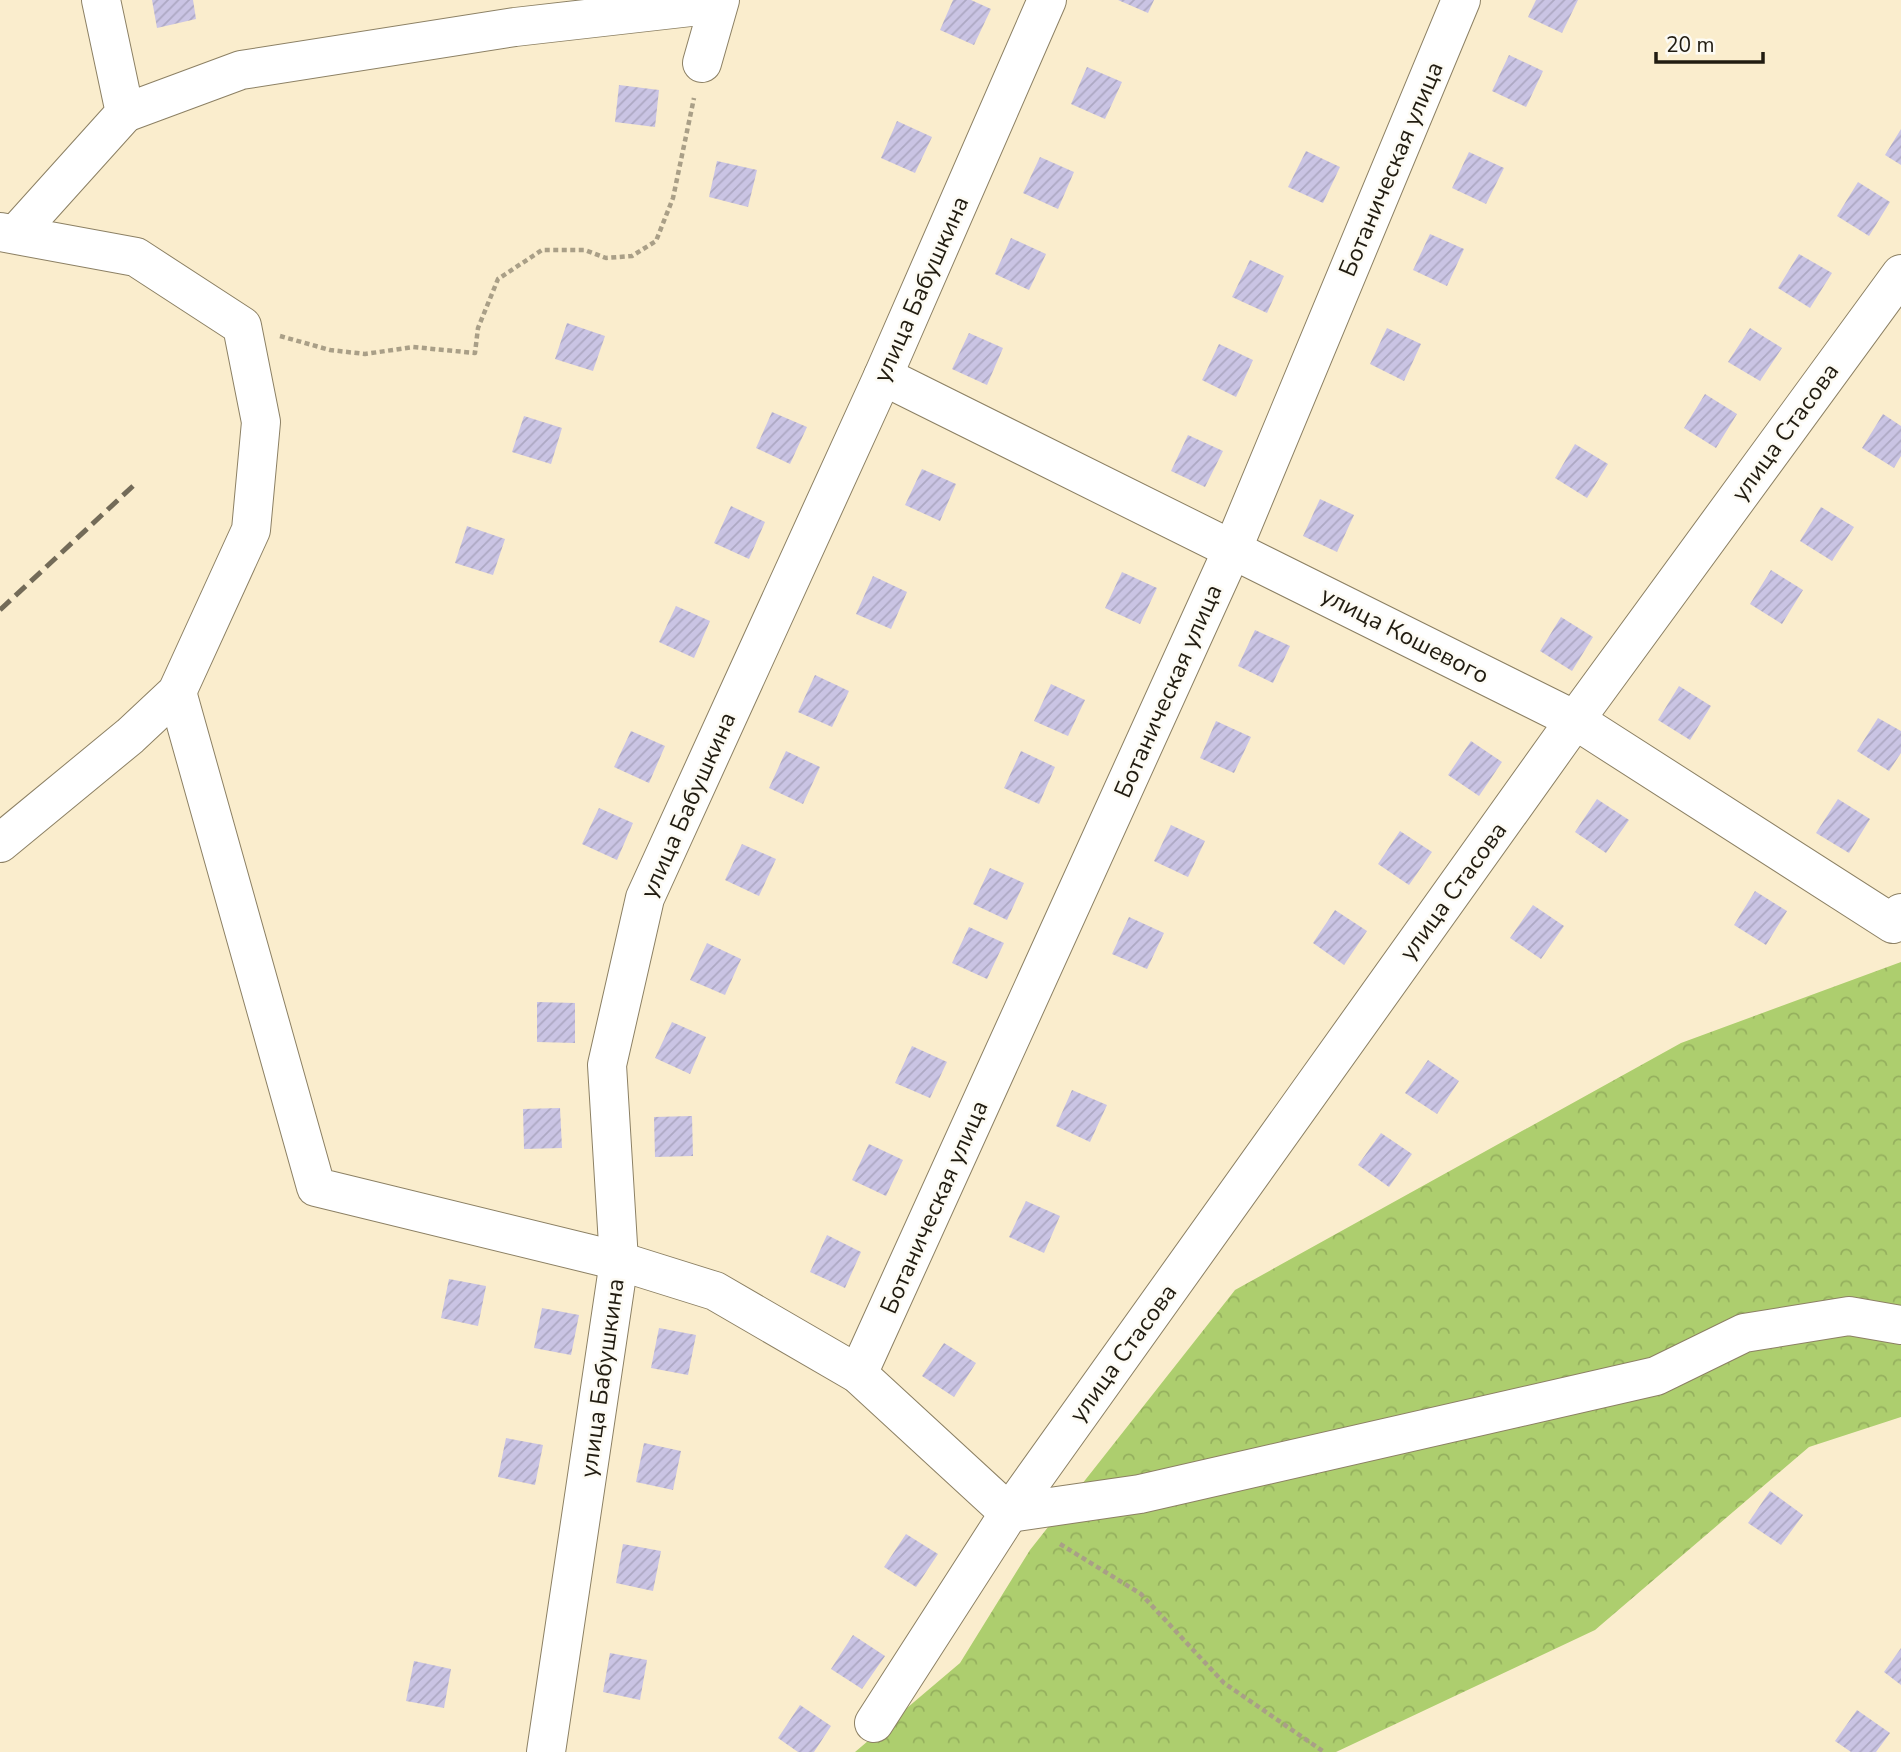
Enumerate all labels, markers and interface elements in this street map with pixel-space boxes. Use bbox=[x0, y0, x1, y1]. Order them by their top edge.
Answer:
scale bar bbox=[1656, 21, 1763, 65]
text: 20 m bbox=[1666, 31, 1715, 59]
street label: Ботаническая улица bbox=[1331, 57, 1451, 281]
street label: улица Бабушкина bbox=[866, 191, 976, 387]
street label: улица Стасова bbox=[1724, 356, 1846, 508]
street label: Ботаническая улица bbox=[1107, 579, 1229, 803]
street label: улица Кошевого bbox=[1315, 579, 1495, 691]
street label: улица Бабушкина bbox=[633, 707, 743, 903]
street label: улица Стасова bbox=[1392, 815, 1514, 967]
street label: Ботаническая улица bbox=[873, 1095, 995, 1319]
street label: улица Бабушкина bbox=[572, 1276, 632, 1480]
street label: улица Стасова bbox=[1062, 1277, 1184, 1429]

